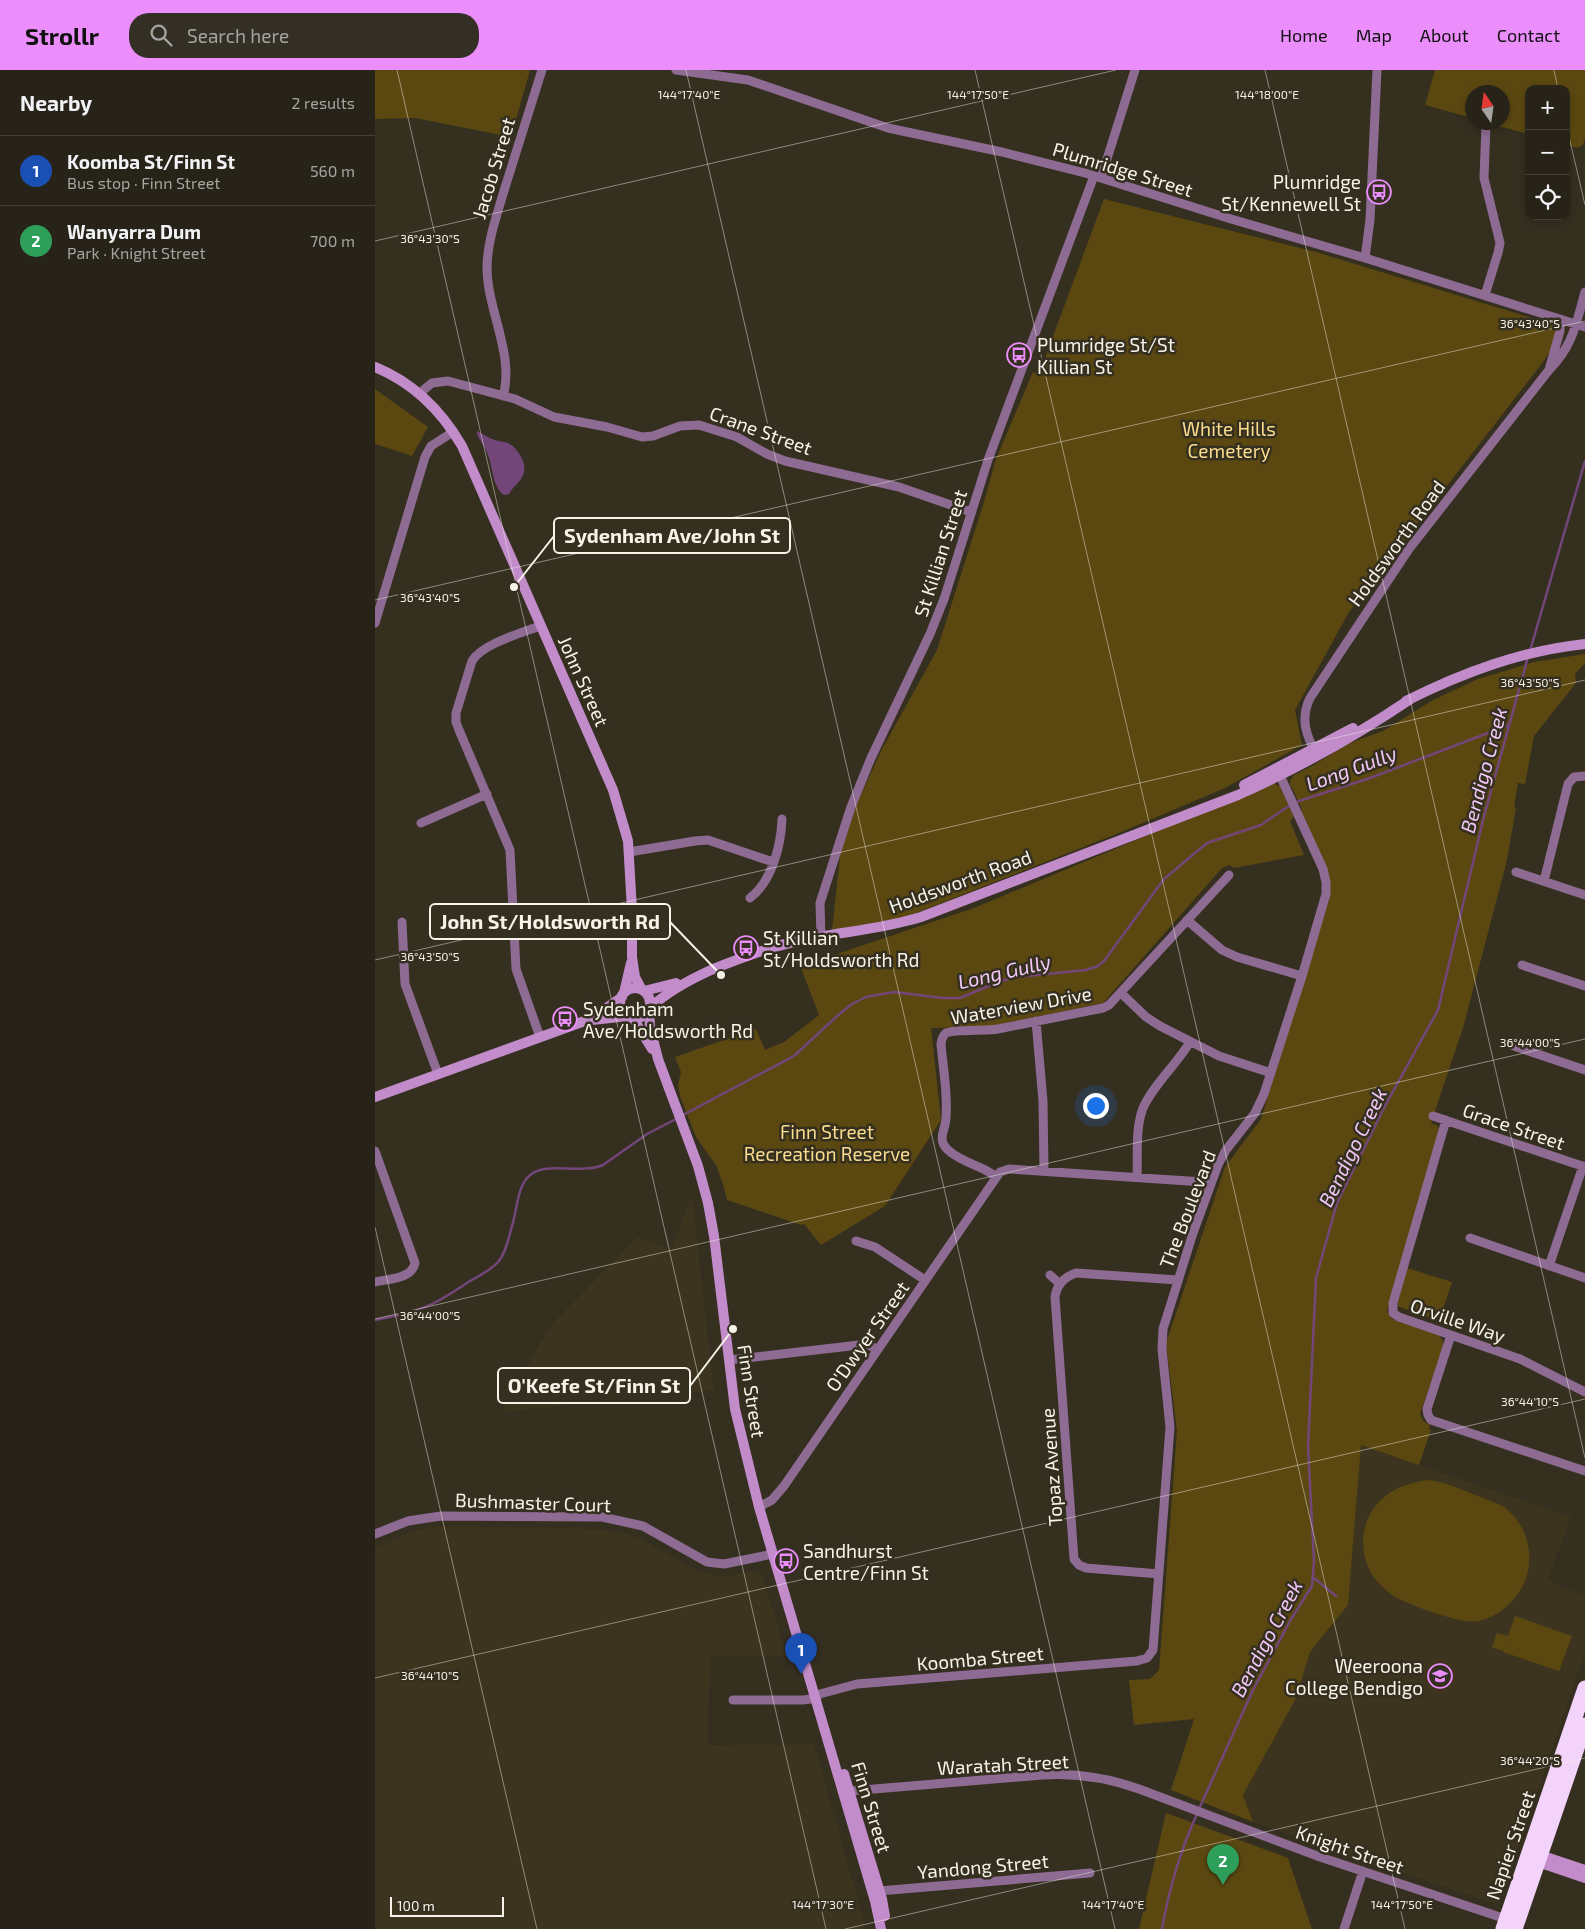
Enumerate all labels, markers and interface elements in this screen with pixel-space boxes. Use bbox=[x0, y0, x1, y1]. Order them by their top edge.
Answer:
search box bbox=[129, 13, 479, 58]
text: Strollr bbox=[25, 21, 99, 50]
icon: search bbox=[147, 21, 175, 49]
text: Search here bbox=[187, 24, 289, 47]
text: Home bbox=[1280, 24, 1328, 46]
text: Map bbox=[1356, 24, 1392, 46]
text: About bbox=[1420, 24, 1469, 46]
text: Contact bbox=[1497, 24, 1560, 46]
north arrow bbox=[1465, 85, 1510, 130]
map controls bbox=[1525, 85, 1570, 220]
button: + bbox=[1525, 85, 1570, 130]
text: 144°17'40"E bbox=[658, 87, 721, 101]
text: 144°17'50"E bbox=[947, 87, 1009, 101]
text: 144°18'00"E bbox=[1235, 87, 1299, 101]
text: Nearby bbox=[20, 90, 92, 115]
text: 2 results bbox=[292, 93, 355, 112]
street label: Jacob Street bbox=[467, 115, 519, 221]
button: − bbox=[1525, 130, 1570, 175]
street label: Plumridge Street bbox=[1050, 137, 1196, 201]
text: Koomba St/Finn St bbox=[67, 150, 235, 173]
text: 1 bbox=[33, 161, 39, 180]
text: 560 m bbox=[310, 161, 355, 180]
place label: Plumridge St/Kennewell St bbox=[1221, 170, 1361, 215]
text: Bus stop · Finn Street bbox=[67, 173, 220, 192]
button: locate bbox=[1525, 175, 1570, 220]
bus stop icon: Plumridge St/Kennewell St bbox=[1366, 179, 1392, 205]
text: Wanyarra Dum bbox=[67, 220, 201, 243]
text: 2 bbox=[31, 231, 41, 250]
text: 700 m bbox=[310, 231, 355, 250]
text: 36°43'30"S bbox=[400, 231, 460, 245]
text: Park · Knight Street bbox=[67, 243, 206, 262]
text: 36°43'40"S bbox=[1500, 316, 1560, 330]
place label: Plumridge St/St Killian St bbox=[1037, 333, 1175, 378]
bus stop icon: Plumridge St/St Killian St bbox=[1006, 342, 1032, 368]
street label: Crane Street bbox=[707, 401, 815, 459]
park label: White Hills Cemetery bbox=[1182, 417, 1276, 462]
street label: Holdsworth Road bbox=[1343, 476, 1449, 610]
street label: St Killian Street bbox=[909, 486, 971, 620]
callout: Sydenham Ave/John St bbox=[554, 518, 790, 553]
text: Sydenham Ave/John St bbox=[564, 523, 780, 548]
text: 36°43'40"S bbox=[400, 590, 460, 604]
street label: John Street bbox=[554, 632, 614, 730]
text: 36°43'50"S bbox=[1500, 675, 1560, 689]
water label: Bendigo Creek bbox=[1455, 704, 1511, 836]
water label: Long Gully bbox=[1302, 740, 1400, 796]
street label: Holdsworth Road bbox=[886, 845, 1034, 917]
callout: John St/Holdsworth Rd bbox=[430, 904, 670, 939]
text: John St/Holdsworth Rd bbox=[440, 909, 660, 933]
place label: St Killian St/Holdsworth Rd bbox=[763, 926, 919, 971]
bus stop icon: St Killian St/Holdsworth Rd bbox=[733, 935, 759, 961]
text: 36°43'50"S bbox=[400, 949, 460, 963]
water label: Long Gully bbox=[955, 949, 1053, 994]
street label: Waterview Drive bbox=[949, 981, 1093, 1029]
place label: Sydenham Ave/Holdsworth Rd bbox=[583, 997, 753, 1042]
bus stop icon: Sydenham Ave/Holdsworth Rd bbox=[552, 1006, 578, 1032]
text: 36°44'00"S bbox=[1500, 1035, 1561, 1049]
water label: Bendigo Creek bbox=[1313, 1084, 1391, 1210]
your location bbox=[1083, 1093, 1109, 1119]
street label: Grace Street bbox=[1460, 1098, 1568, 1154]
park label: Finn Street Recreation Reserve bbox=[744, 1120, 910, 1165]
street label: The Boulevard bbox=[1154, 1147, 1220, 1271]
street label: O'Dwyer Street bbox=[820, 1276, 914, 1396]
street label: Orville Way bbox=[1408, 1293, 1508, 1347]
text: 36°44'00"S bbox=[400, 1308, 461, 1322]
street label: Finn Street bbox=[733, 1343, 771, 1439]
callout: O'Keefe St/Finn St bbox=[498, 1368, 690, 1403]
text: O'Keefe St/Finn St bbox=[508, 1373, 680, 1397]
text: 36°44'10"S bbox=[1501, 1394, 1559, 1408]
street label: Topaz Avenue bbox=[1035, 1407, 1067, 1527]
street label: Bushmaster Court bbox=[455, 1488, 611, 1516]
place label: Sandhurst Centre/Finn St bbox=[803, 1539, 929, 1584]
bus stop icon: Sandhurst Centre/Finn St bbox=[773, 1548, 799, 1574]
water label: Bendigo Creek bbox=[1225, 1575, 1307, 1701]
pin: 1 bbox=[785, 1633, 817, 1674]
street label: Koomba Street bbox=[915, 1641, 1045, 1675]
place label: Weeroona College Bendigo bbox=[1285, 1654, 1423, 1699]
school or university icon: Weeroona College Bendigo bbox=[1427, 1663, 1453, 1689]
text: 36°44'10"S bbox=[401, 1668, 459, 1682]
street label: Waratah Street bbox=[936, 1749, 1070, 1779]
text: 36°44'20"S bbox=[1500, 1753, 1560, 1767]
street label: Finn Street bbox=[847, 1759, 897, 1855]
street label: Napier Street bbox=[1481, 1787, 1539, 1903]
street label: Knight Street bbox=[1293, 1820, 1407, 1878]
pin: 2 bbox=[1207, 1844, 1239, 1885]
street label: Yandong Street bbox=[916, 1849, 1050, 1883]
scale bar bbox=[390, 1894, 504, 1917]
text: 100 m bbox=[397, 1897, 435, 1914]
text: 144°17'30"E bbox=[792, 1897, 854, 1911]
text: 144°17'40"E bbox=[1082, 1897, 1145, 1911]
text: 144°17'50"E bbox=[1371, 1897, 1433, 1911]

